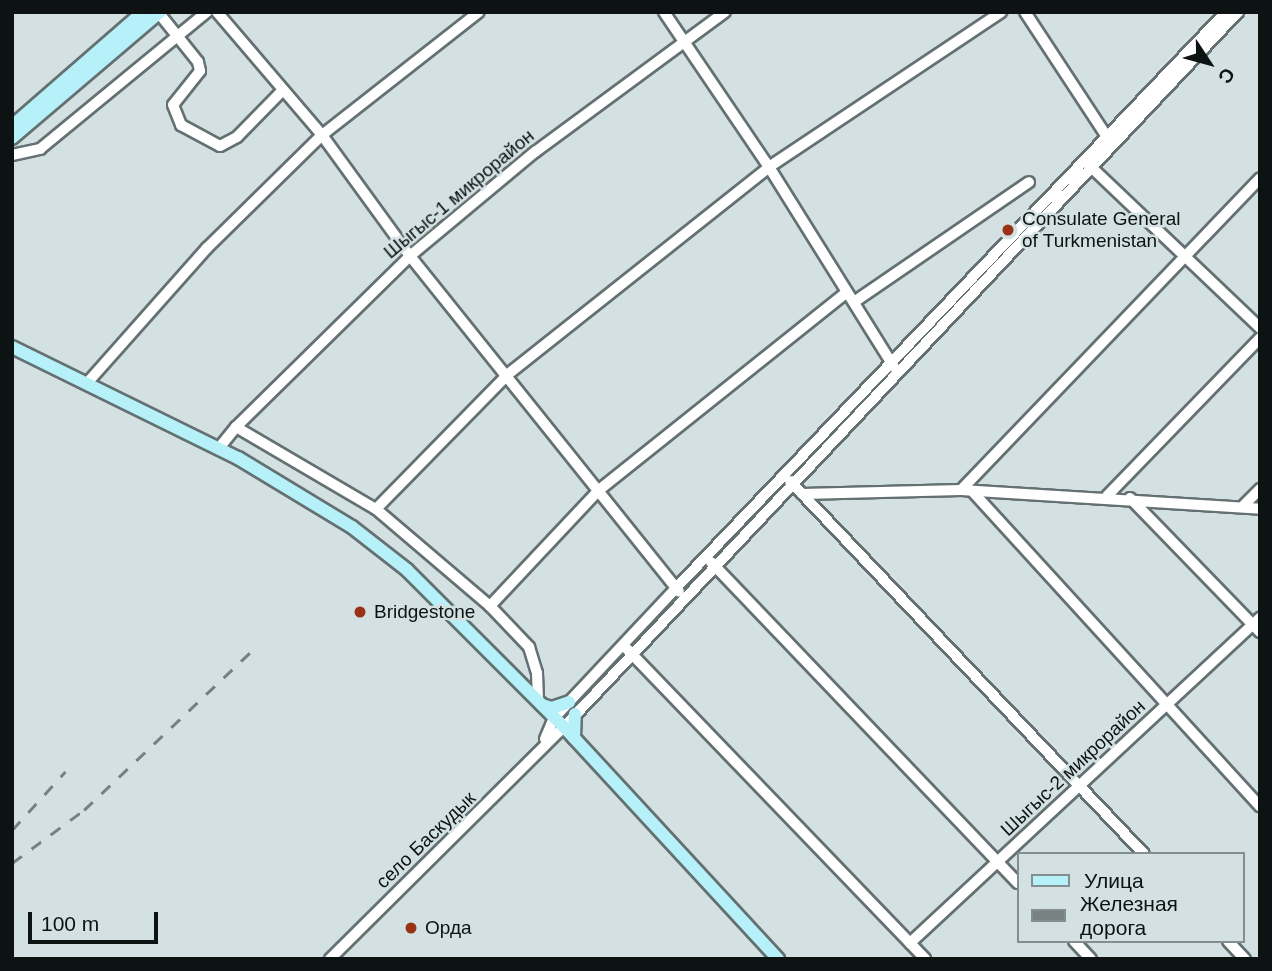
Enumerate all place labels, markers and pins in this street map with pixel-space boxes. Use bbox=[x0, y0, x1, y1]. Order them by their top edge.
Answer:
place label: Consulate General of Turkmenistan bbox=[1022, 208, 1180, 252]
marker: Consulate General of Turkmenistan bbox=[1000, 222, 1016, 238]
place label: Bridgestone bbox=[374, 601, 475, 623]
marker: Bridgestone bbox=[352, 604, 368, 620]
place label: Орда bbox=[425, 917, 472, 939]
marker: Орда bbox=[403, 920, 419, 936]

